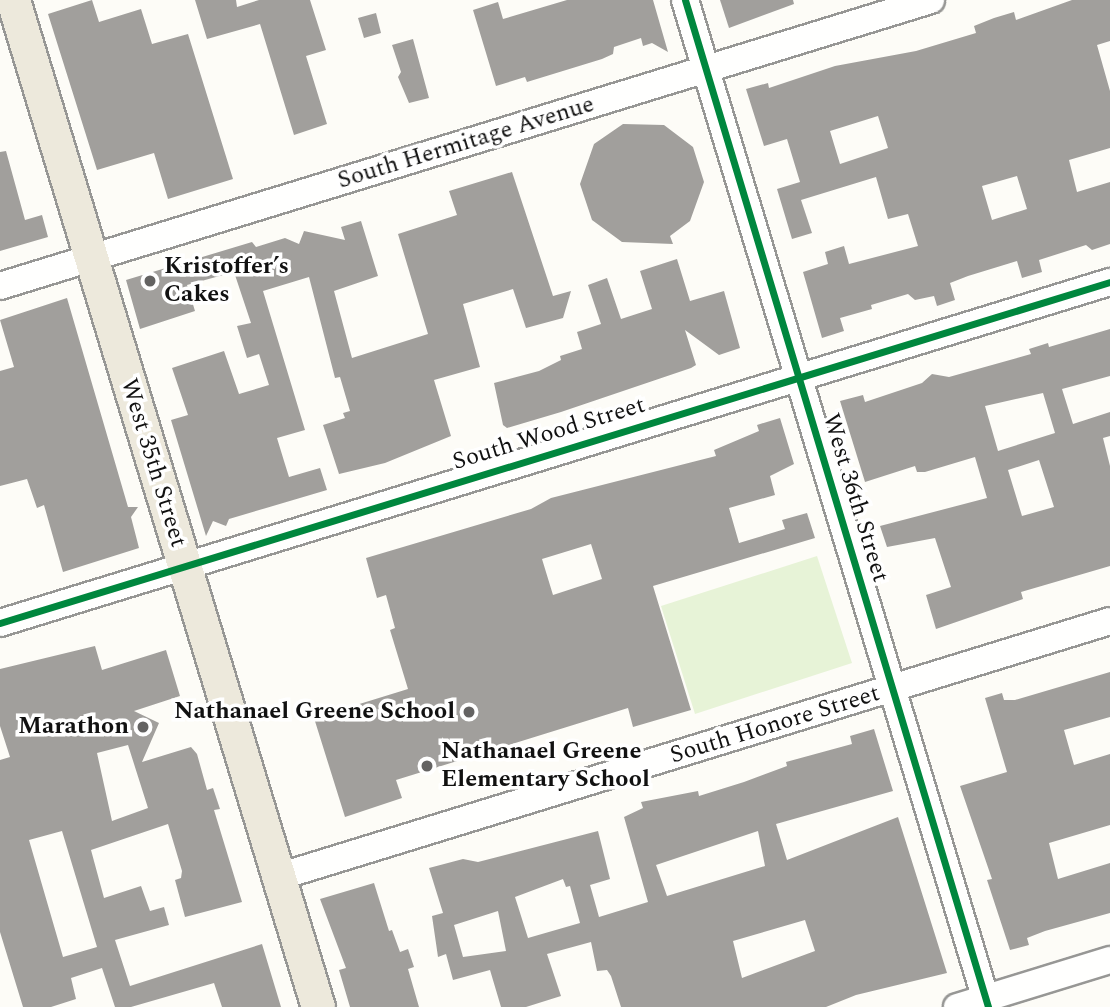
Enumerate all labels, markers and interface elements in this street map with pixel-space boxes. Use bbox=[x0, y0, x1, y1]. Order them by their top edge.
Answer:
street label: South Hermitage Avenue bbox=[334, 90, 598, 196]
place label: Kristoffer’s Cakes bbox=[164, 253, 289, 309]
marker: Kristoffer’s Cakes bbox=[142, 273, 158, 289]
street label: West 35th Street bbox=[114, 375, 192, 551]
street label: South Wood Street bbox=[449, 391, 649, 477]
street label: West 36th Street bbox=[816, 410, 894, 586]
street label: South Honore Street bbox=[667, 679, 883, 771]
place label: Nathanael Greene School bbox=[174, 698, 455, 726]
marker: Nathanael Greene School bbox=[461, 704, 477, 720]
place label: Marathon bbox=[18, 713, 129, 741]
marker: Marathon bbox=[135, 719, 151, 735]
place label: Nathanael Greene Elementary School bbox=[441, 738, 650, 794]
marker: Nathanael Greene Elementary School bbox=[419, 758, 435, 774]

